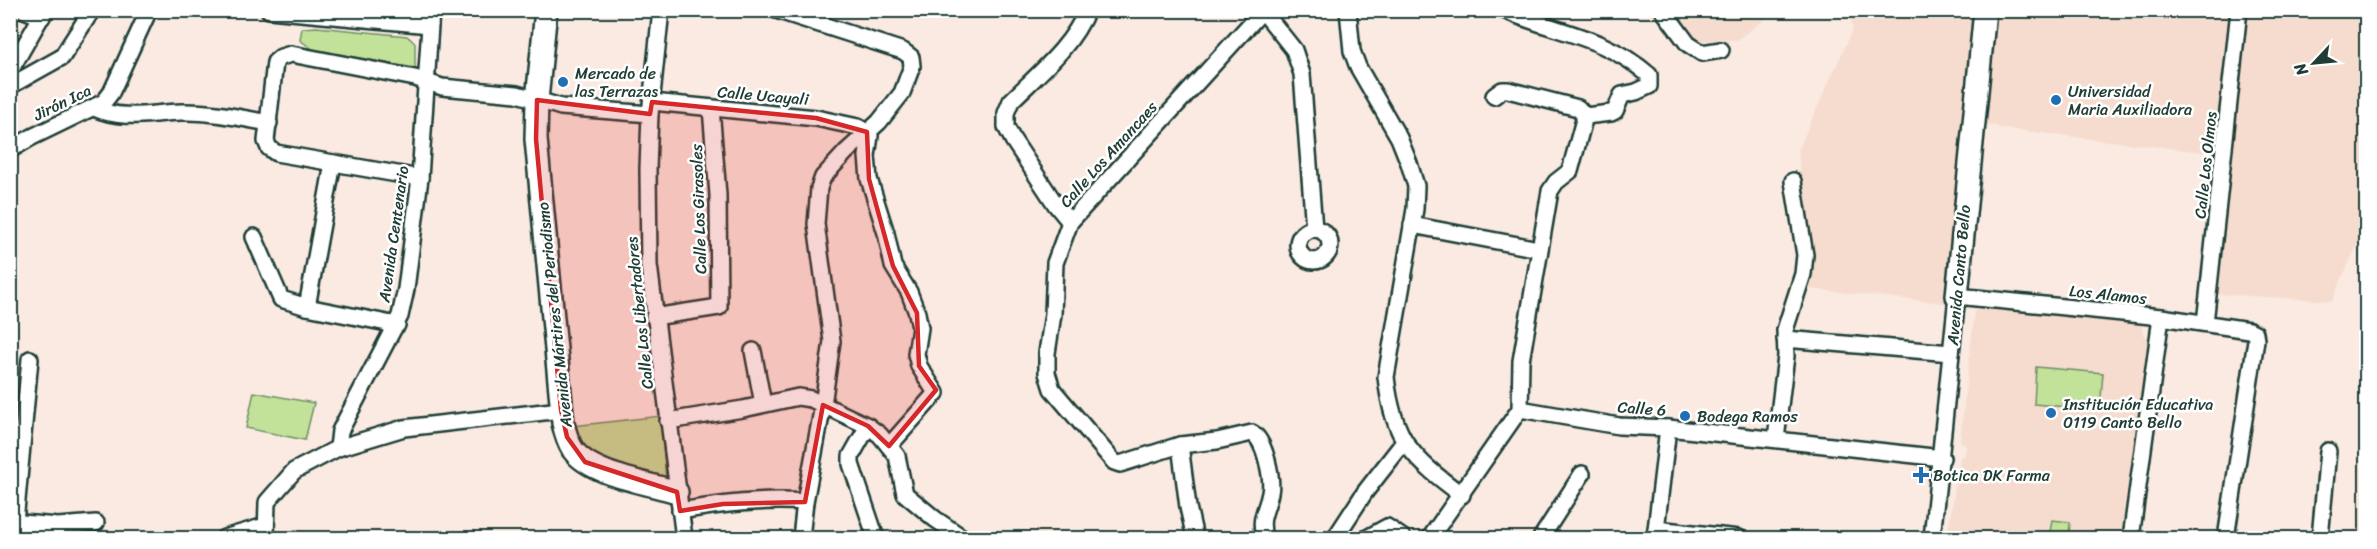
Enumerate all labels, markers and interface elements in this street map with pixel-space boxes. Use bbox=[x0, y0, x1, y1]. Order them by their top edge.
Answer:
north arrow bbox=[2284, 33, 2344, 93]
text: N bbox=[2285, 57, 2317, 82]
place label: Mercado de las Terrazas bbox=[575, 59, 659, 106]
marker: Mercado de las Terrazas bbox=[556, 75, 570, 89]
street label: Jirón Ica bbox=[27, 76, 96, 129]
street label: Calle Ucayali bbox=[716, 77, 810, 114]
place label: Universidad Maria Auxiliadora bbox=[2068, 77, 2192, 124]
marker: Universidad Maria Auxiliadora bbox=[2049, 93, 2063, 107]
street label: Calle Los Amancaes bbox=[1052, 94, 1165, 215]
street label: Calle Los Olmos bbox=[2185, 110, 2226, 220]
street label: Calle Los Girasoles bbox=[682, 143, 715, 274]
street label: Avenida Centenario bbox=[369, 164, 417, 305]
street label: Avenida Mártires del Periodismo bbox=[528, 201, 581, 430]
street label: Avenida Canto Bello bbox=[1938, 204, 1979, 348]
street label: Calle Los Libertadores bbox=[617, 235, 662, 391]
street label: Los Alamos bbox=[2068, 276, 2149, 313]
place label: Institución Educativa 0119 Canto Bello bbox=[2062, 390, 2213, 437]
street label: Calle 6 bbox=[1617, 392, 1667, 425]
place label: Bodega Ramos bbox=[1697, 402, 1798, 431]
marker: Institución Educativa 0119 Canto Bello bbox=[2044, 406, 2058, 420]
marker: Bodega Ramos bbox=[1678, 409, 1692, 423]
place label: Botica DK Farma bbox=[1933, 461, 2051, 490]
marker: Botica DK Farma bbox=[1914, 468, 1928, 482]

